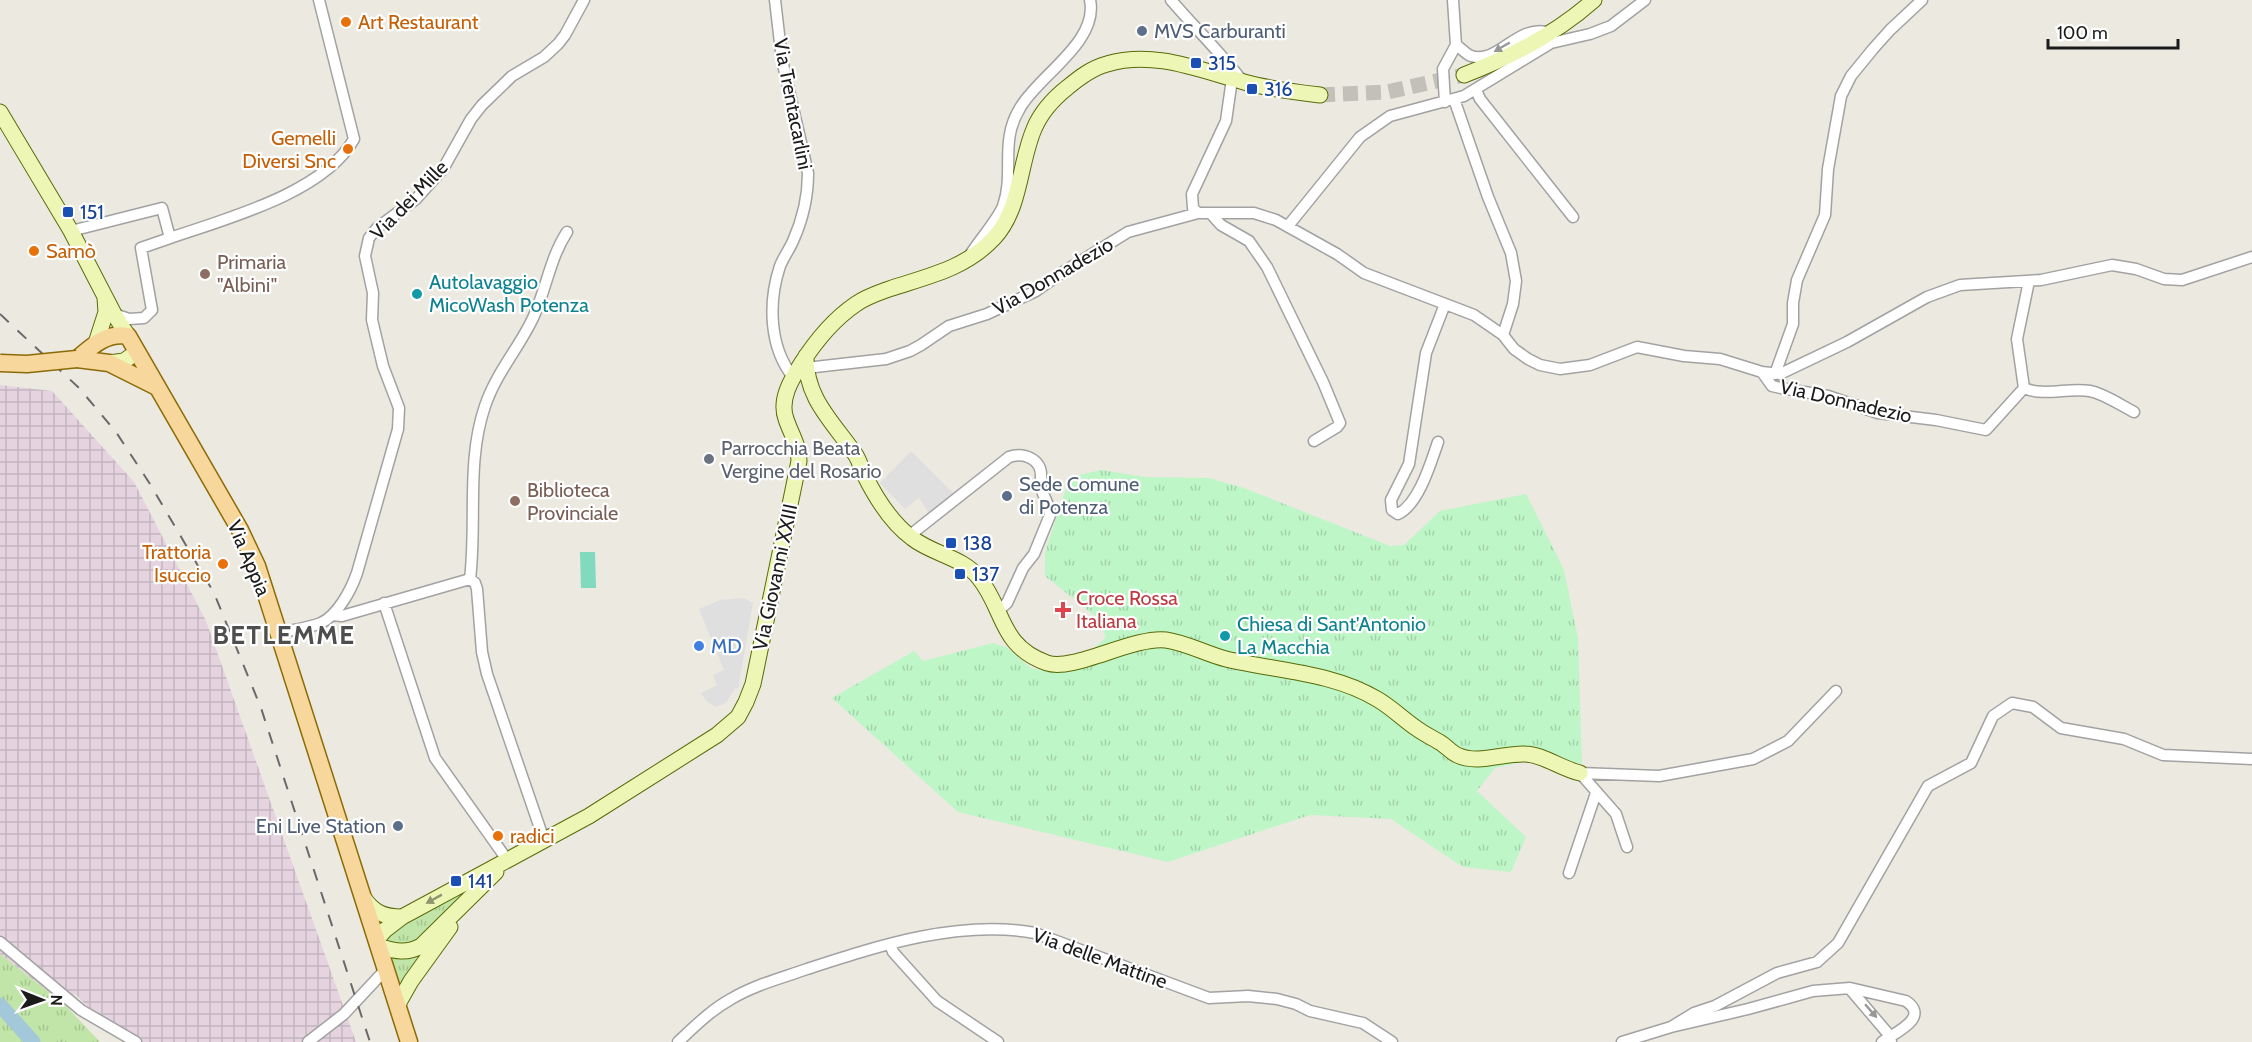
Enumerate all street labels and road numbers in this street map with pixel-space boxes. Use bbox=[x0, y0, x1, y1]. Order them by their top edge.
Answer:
street label: Via Trentacarlini bbox=[768, 36, 818, 172]
street label: Via dei Mille bbox=[365, 155, 453, 245]
street label: Via Donnadezio bbox=[989, 232, 1117, 320]
street label: Via Donnadezio bbox=[1778, 374, 1914, 428]
street label: Via Giovanni XXIII bbox=[748, 502, 802, 652]
street label: Via Appia bbox=[222, 517, 276, 600]
street label: Via delle Mattine bbox=[1029, 923, 1171, 993]

